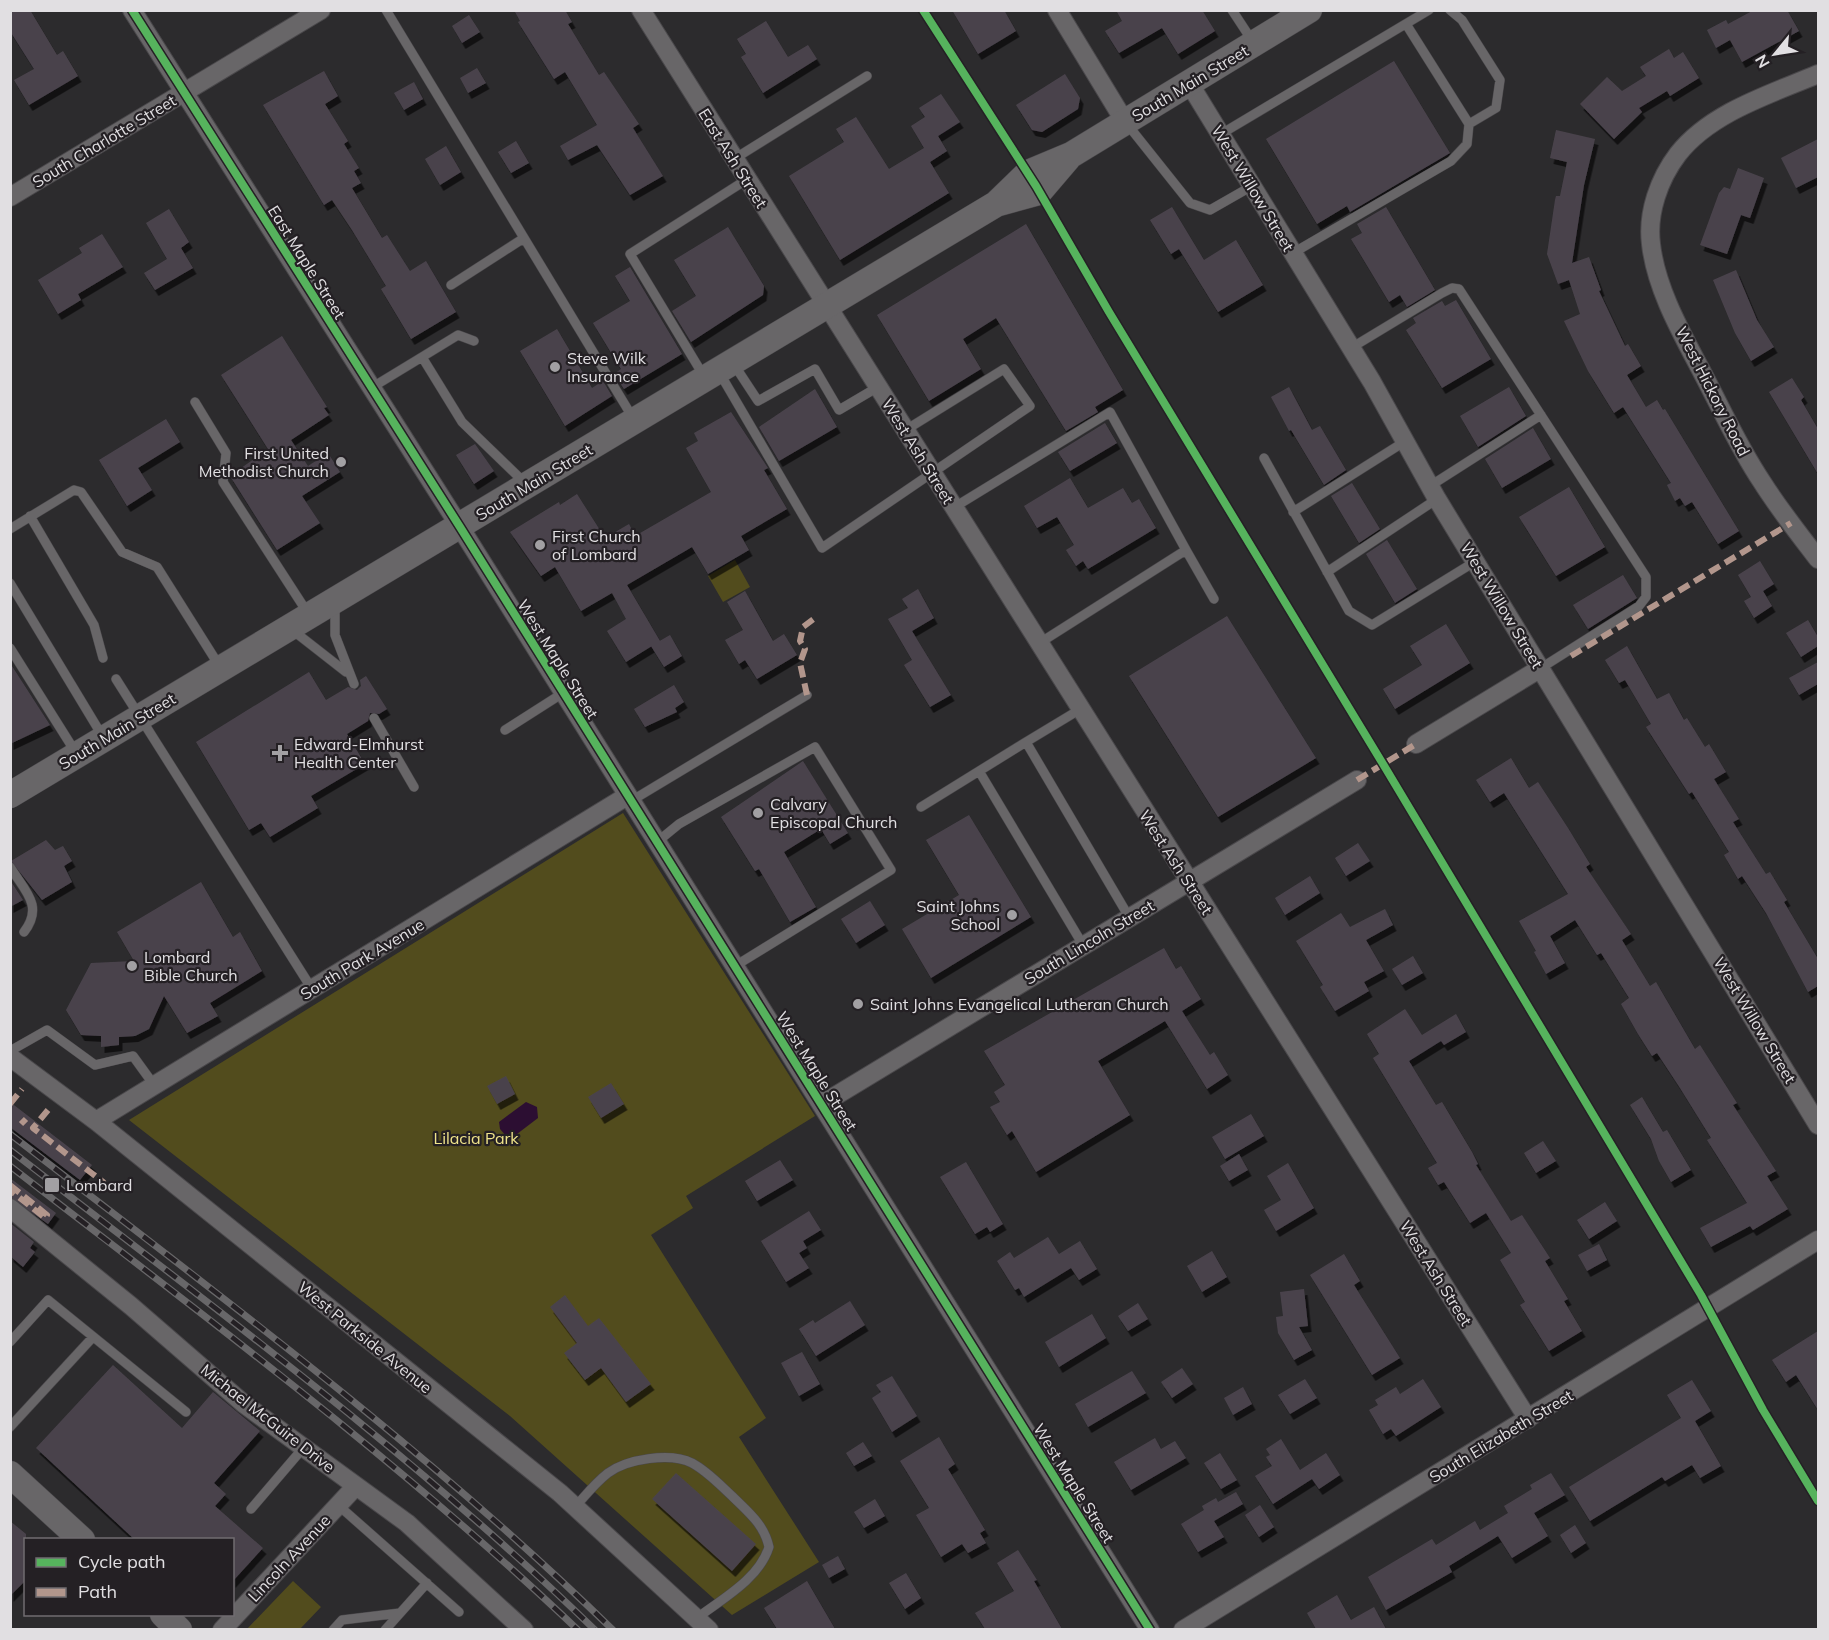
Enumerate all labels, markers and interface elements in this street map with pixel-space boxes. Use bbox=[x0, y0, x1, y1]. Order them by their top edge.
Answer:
north arrow bbox=[1745, 24, 1805, 84]
street label: South Main Street bbox=[1128, 40, 1252, 126]
text: N bbox=[1750, 51, 1774, 72]
street label: South Charlotte Street bbox=[29, 90, 180, 192]
street label: East Ash Street bbox=[694, 104, 772, 212]
street label: West Willow Street bbox=[1207, 121, 1299, 255]
street label: East Maple Street bbox=[264, 201, 350, 323]
street label: West Hickory Road bbox=[1672, 323, 1754, 459]
place label: Steve Wilk Insurance bbox=[567, 348, 647, 386]
marker: Steve Wilk Insurance bbox=[548, 360, 562, 374]
street label: West Ash Street bbox=[878, 395, 959, 508]
street label: South Main Street bbox=[472, 439, 596, 525]
place label: First United Methodist Church bbox=[199, 443, 329, 481]
marker: First United Methodist Church bbox=[334, 455, 348, 469]
place label: First Church of Lombard bbox=[552, 526, 641, 564]
marker: First Church of Lombard bbox=[533, 538, 547, 552]
street label: West Willow Street bbox=[1456, 538, 1548, 672]
street label: West Maple Street bbox=[513, 596, 603, 723]
street label: South Main Street bbox=[55, 688, 179, 774]
place label: Edward-Elmhurst Health Center bbox=[294, 734, 424, 772]
marker: Edward-Elmhurst Health Center bbox=[271, 744, 289, 762]
place label: Calvary Episcopal Church bbox=[770, 794, 897, 832]
marker: Calvary Episcopal Church bbox=[751, 806, 765, 820]
street label: West Ash Street bbox=[1135, 806, 1217, 918]
street label: South Lincoln Street bbox=[1020, 895, 1158, 989]
place label: Saint Johns School bbox=[916, 896, 1000, 934]
marker: Saint Johns School bbox=[1005, 908, 1019, 922]
street label: South Park Avenue bbox=[296, 914, 428, 1004]
place label: Lombard Bible Church bbox=[144, 947, 238, 985]
street label: West Willow Street bbox=[1709, 953, 1801, 1087]
marker: Lombard Bible Church bbox=[125, 959, 139, 973]
place label: Saint Johns Evangelical Lutheran Church bbox=[870, 994, 1169, 1014]
marker: Saint Johns Evangelical Lutheran Church bbox=[851, 997, 865, 1011]
street label: West Maple Street bbox=[772, 1008, 862, 1135]
park label: Lilacia Park bbox=[433, 1128, 519, 1148]
place label: Lombard bbox=[66, 1175, 132, 1195]
marker: Lombard bbox=[43, 1176, 61, 1194]
street label: West Ash Street bbox=[1396, 1217, 1477, 1330]
street label: West Parkside Avenue bbox=[294, 1277, 436, 1397]
street label: Michael McGuire Drive bbox=[197, 1359, 339, 1477]
street label: South Elizabeth Street bbox=[1426, 1385, 1577, 1487]
street label: West Maple Street bbox=[1029, 1420, 1119, 1547]
street label: Lincoln Avenue bbox=[244, 1510, 334, 1606]
legend bbox=[24, 1538, 234, 1616]
text: Cycle path bbox=[78, 1550, 165, 1573]
text: Path bbox=[78, 1580, 117, 1603]

